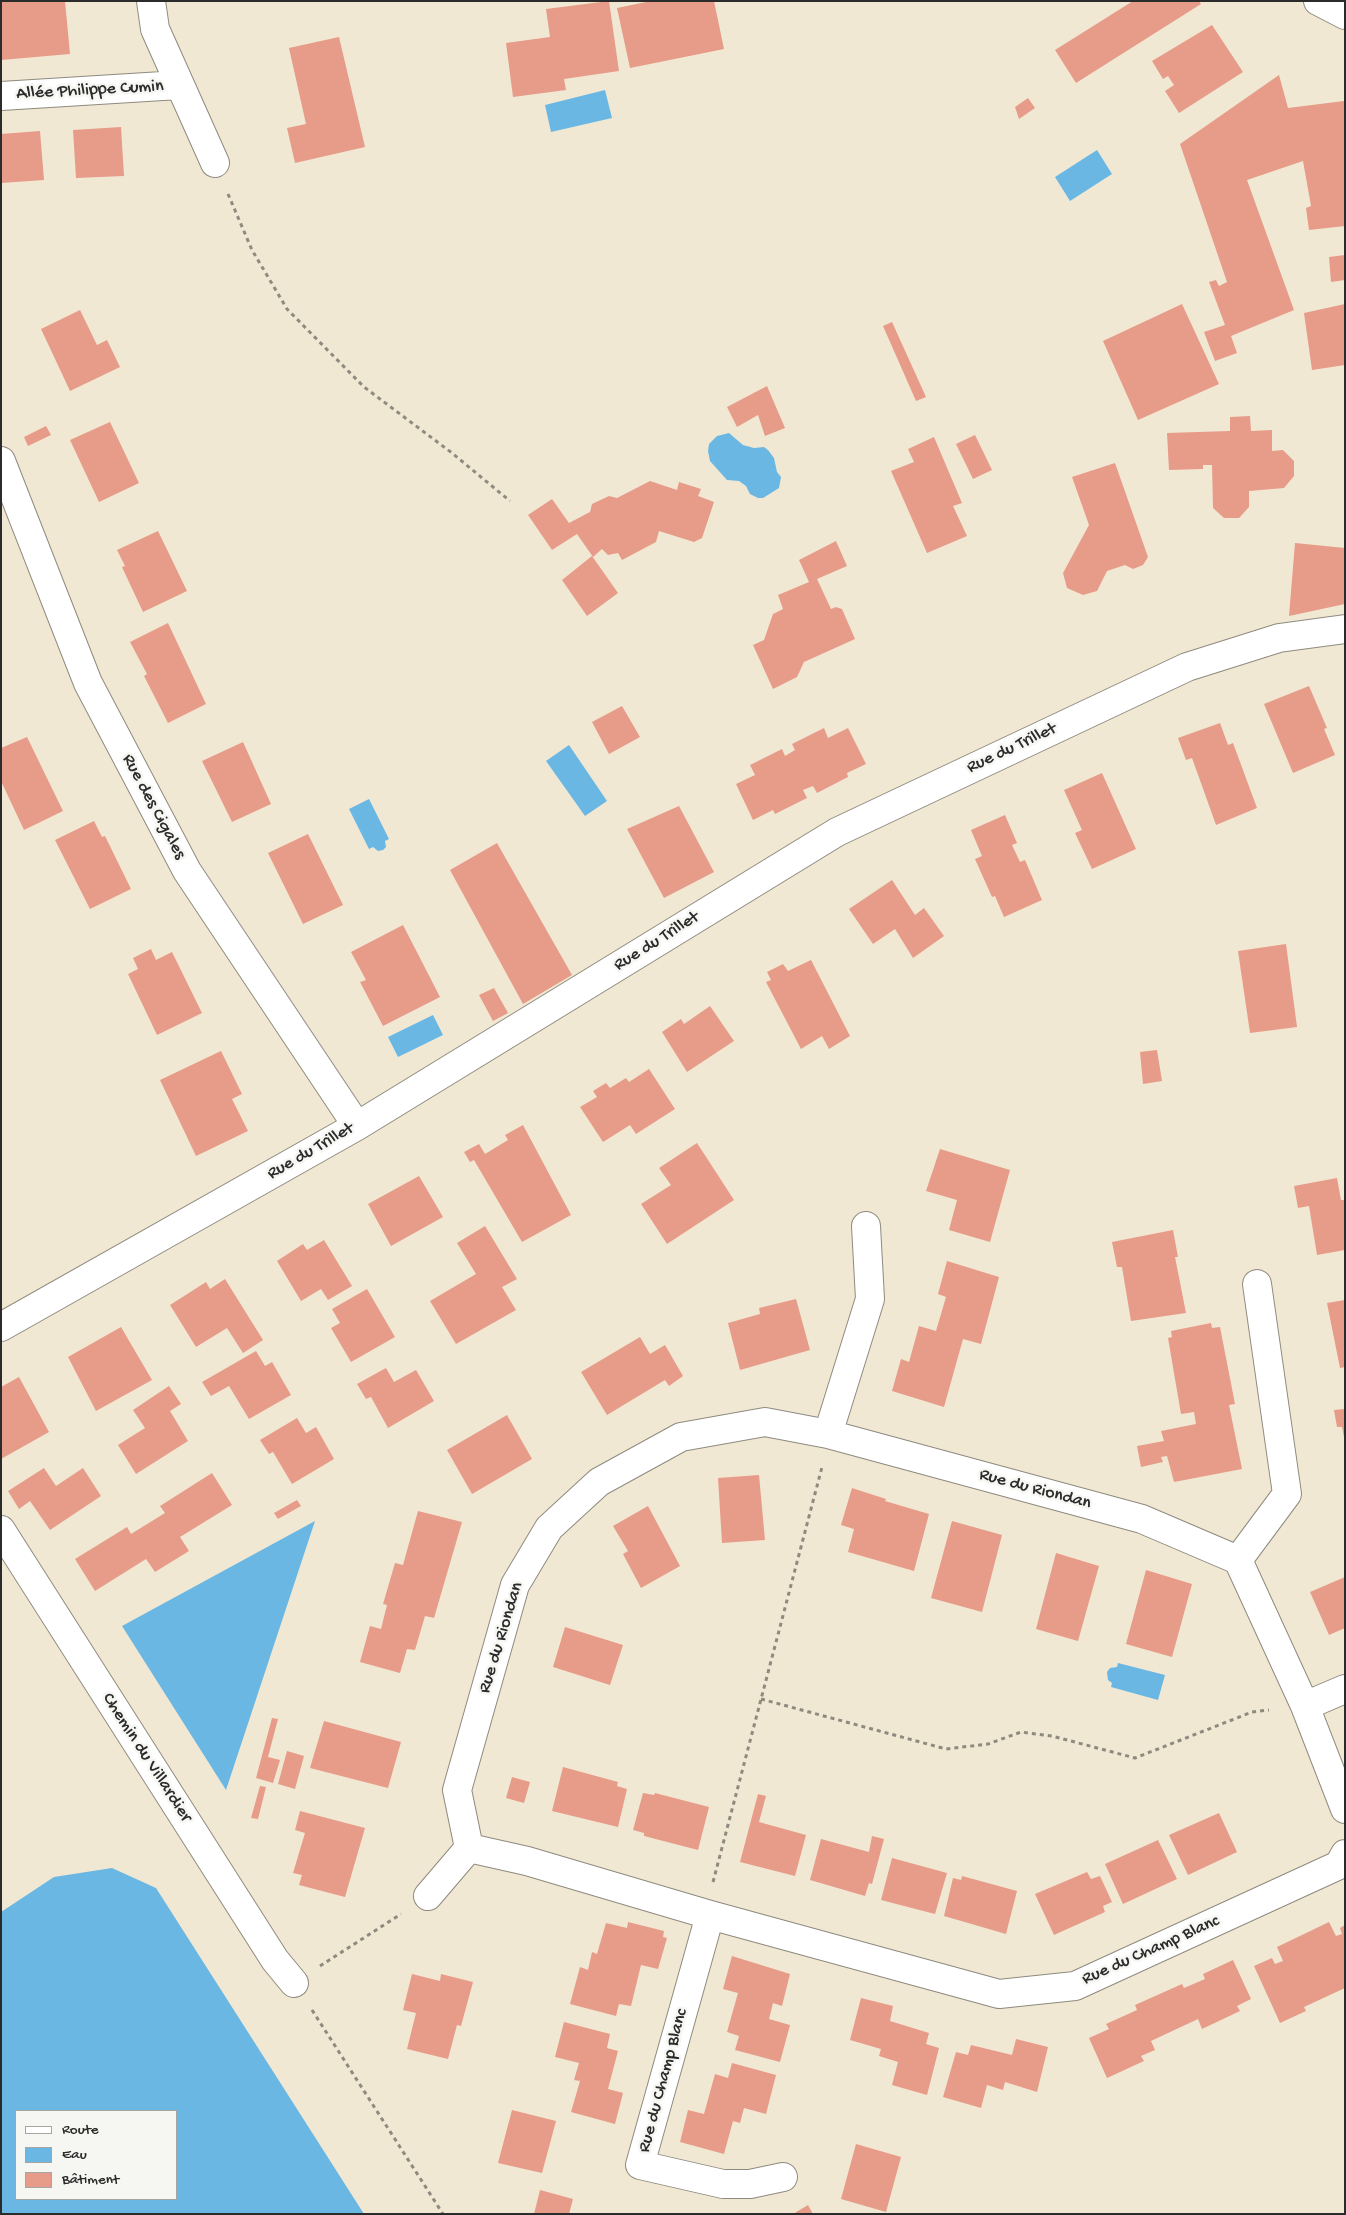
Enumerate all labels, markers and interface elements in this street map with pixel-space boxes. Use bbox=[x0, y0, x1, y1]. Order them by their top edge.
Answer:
street label: Allée Philippe Cumin bbox=[16, 76, 164, 106]
street label: Rue du Trillet bbox=[964, 719, 1060, 779]
street label: Rue des Cigales bbox=[116, 751, 190, 863]
street label: Rue du Trillet bbox=[610, 907, 704, 977]
street label: Rue du Trillet bbox=[264, 1119, 358, 1185]
street label: Rue du Riondan bbox=[977, 1465, 1093, 1515]
street label: Rue du Riondan bbox=[475, 1580, 529, 1696]
street label: Chemin du Villardier bbox=[96, 1689, 196, 1827]
street label: Rue du Champ Blanc bbox=[1079, 1911, 1223, 1991]
street label: Rue du Champ Blanc bbox=[634, 2007, 694, 2155]
legend bbox=[15, 2110, 178, 2200]
text: Route bbox=[62, 2121, 99, 2139]
text: Eau bbox=[62, 2146, 87, 2164]
text: Bâtiment bbox=[62, 2171, 119, 2189]

